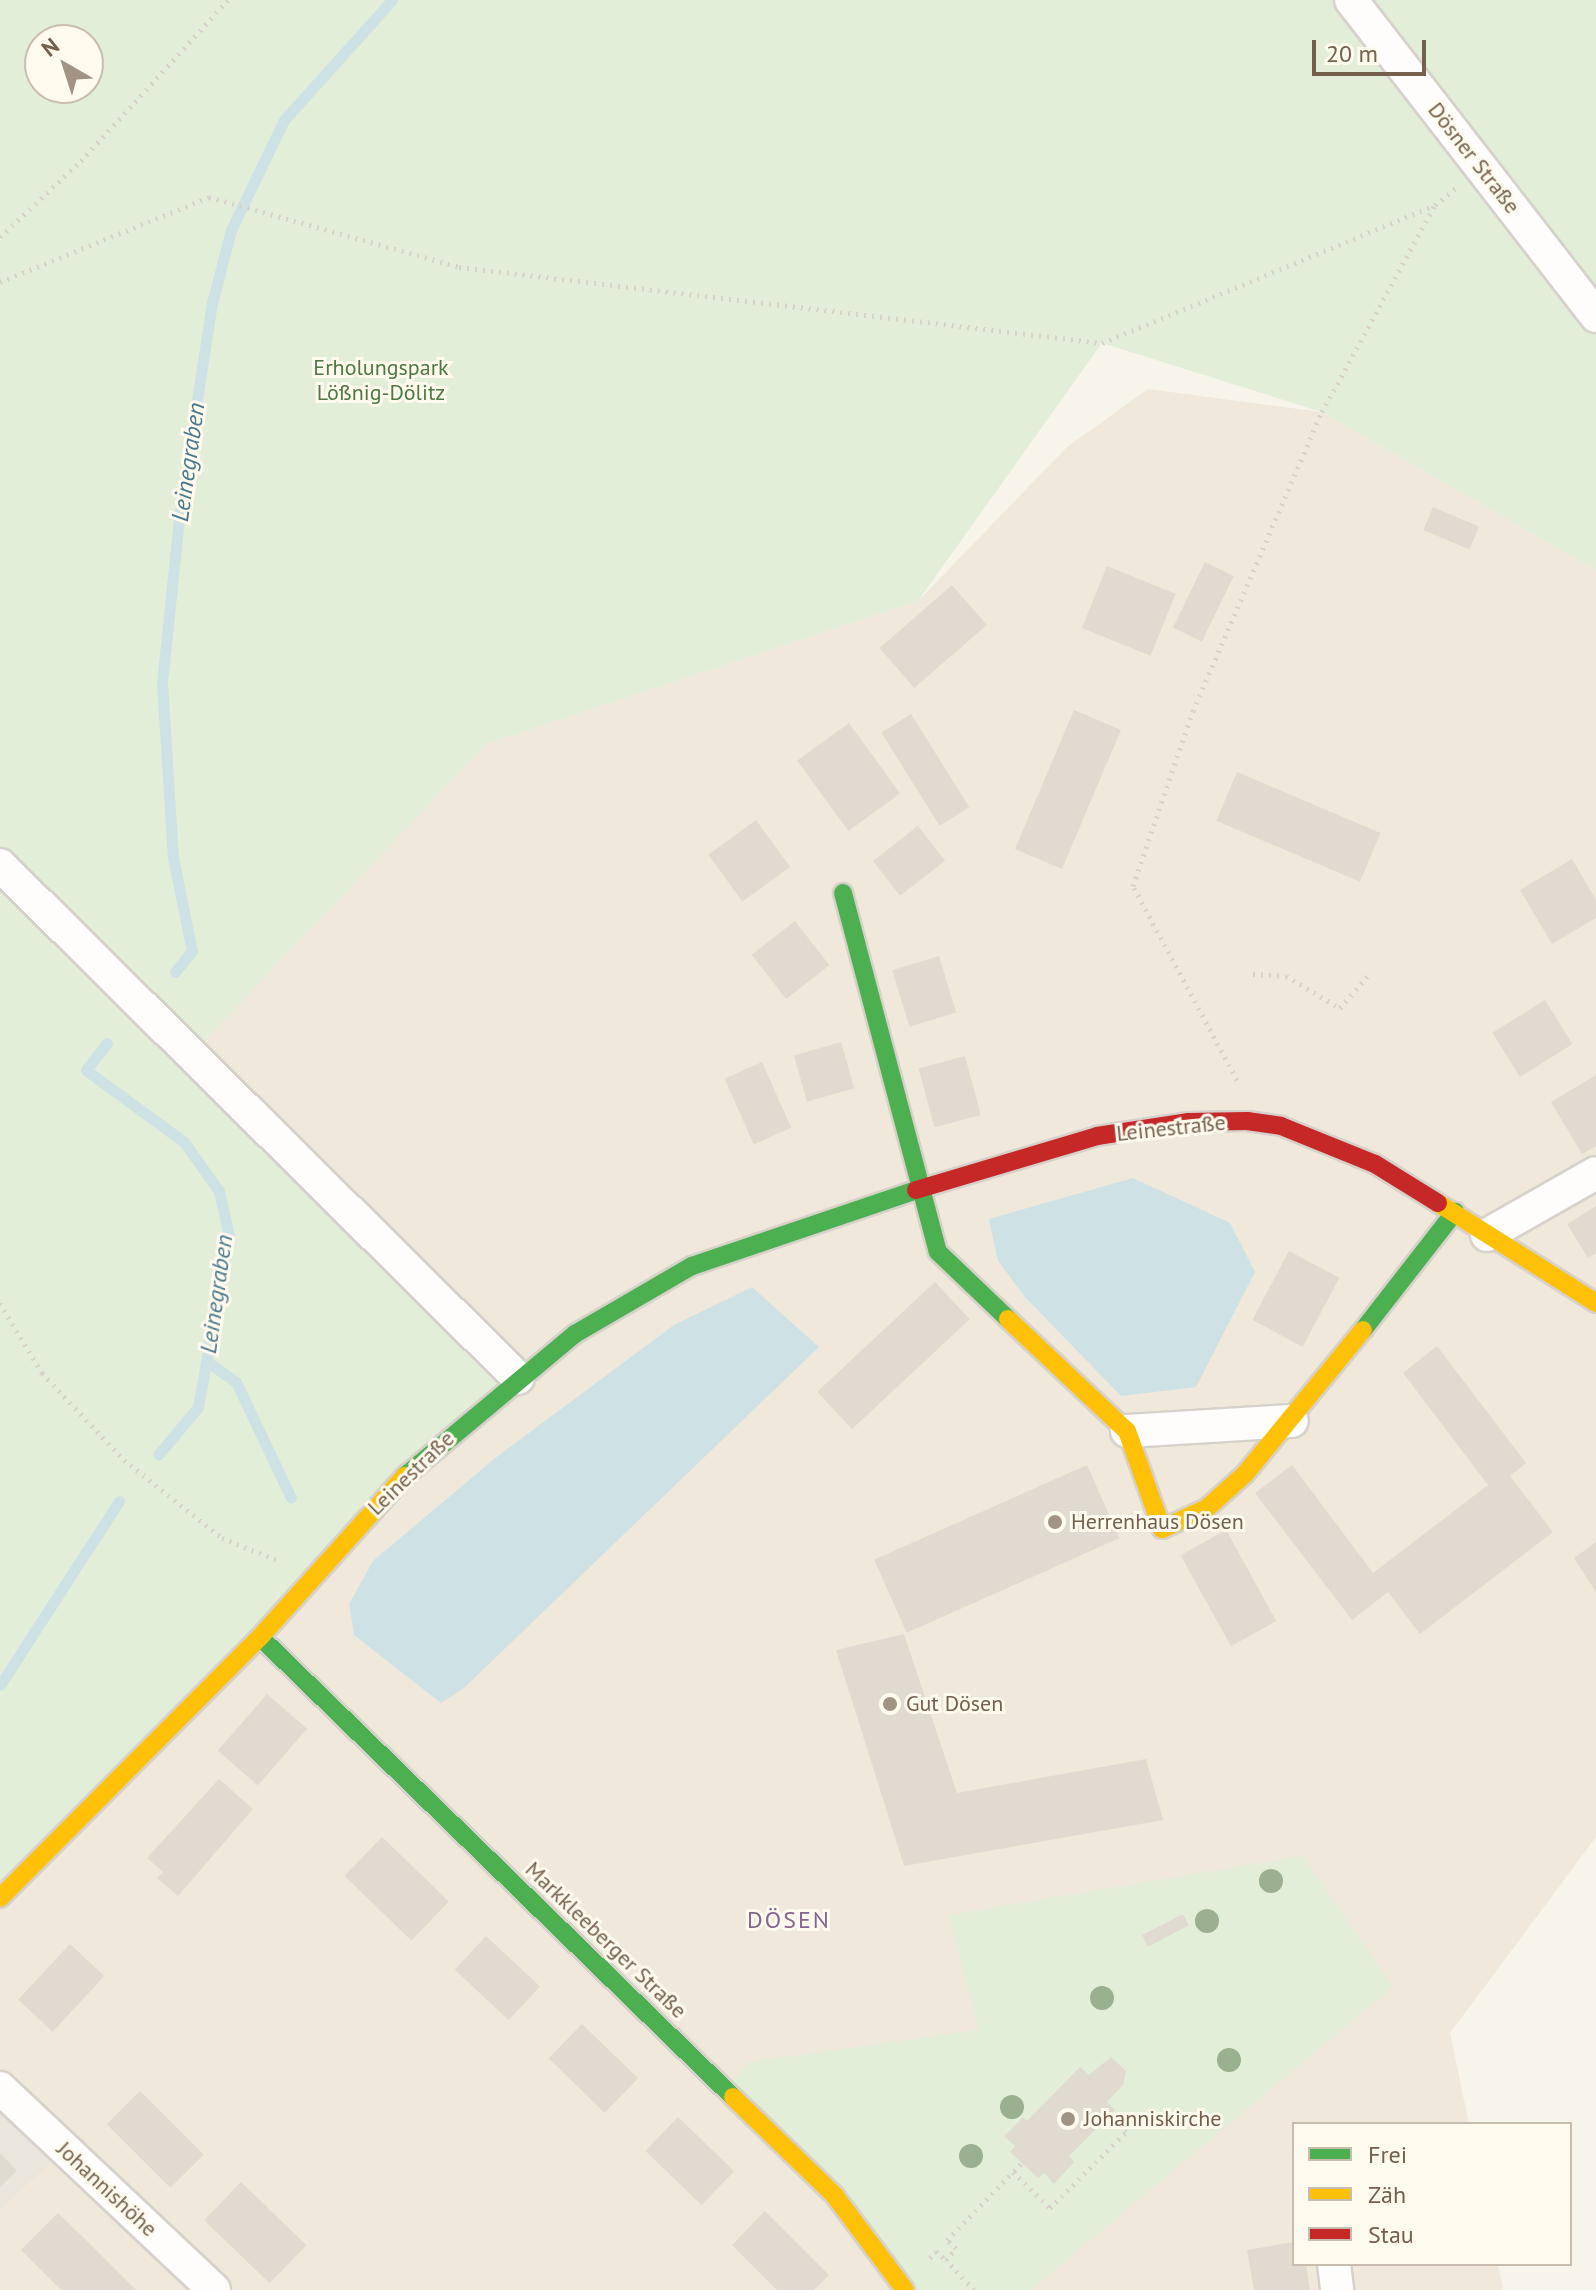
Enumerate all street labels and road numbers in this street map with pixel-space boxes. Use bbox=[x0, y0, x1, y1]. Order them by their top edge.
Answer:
street label: Dösner Straße bbox=[1422, 97, 1526, 219]
street label: Leinestraße bbox=[1115, 1109, 1227, 1147]
street label: Leinestraße bbox=[362, 1425, 460, 1521]
street label: Markkleeberger Straße bbox=[520, 1856, 692, 2024]
street label: Johannishöhe bbox=[51, 2136, 163, 2242]

